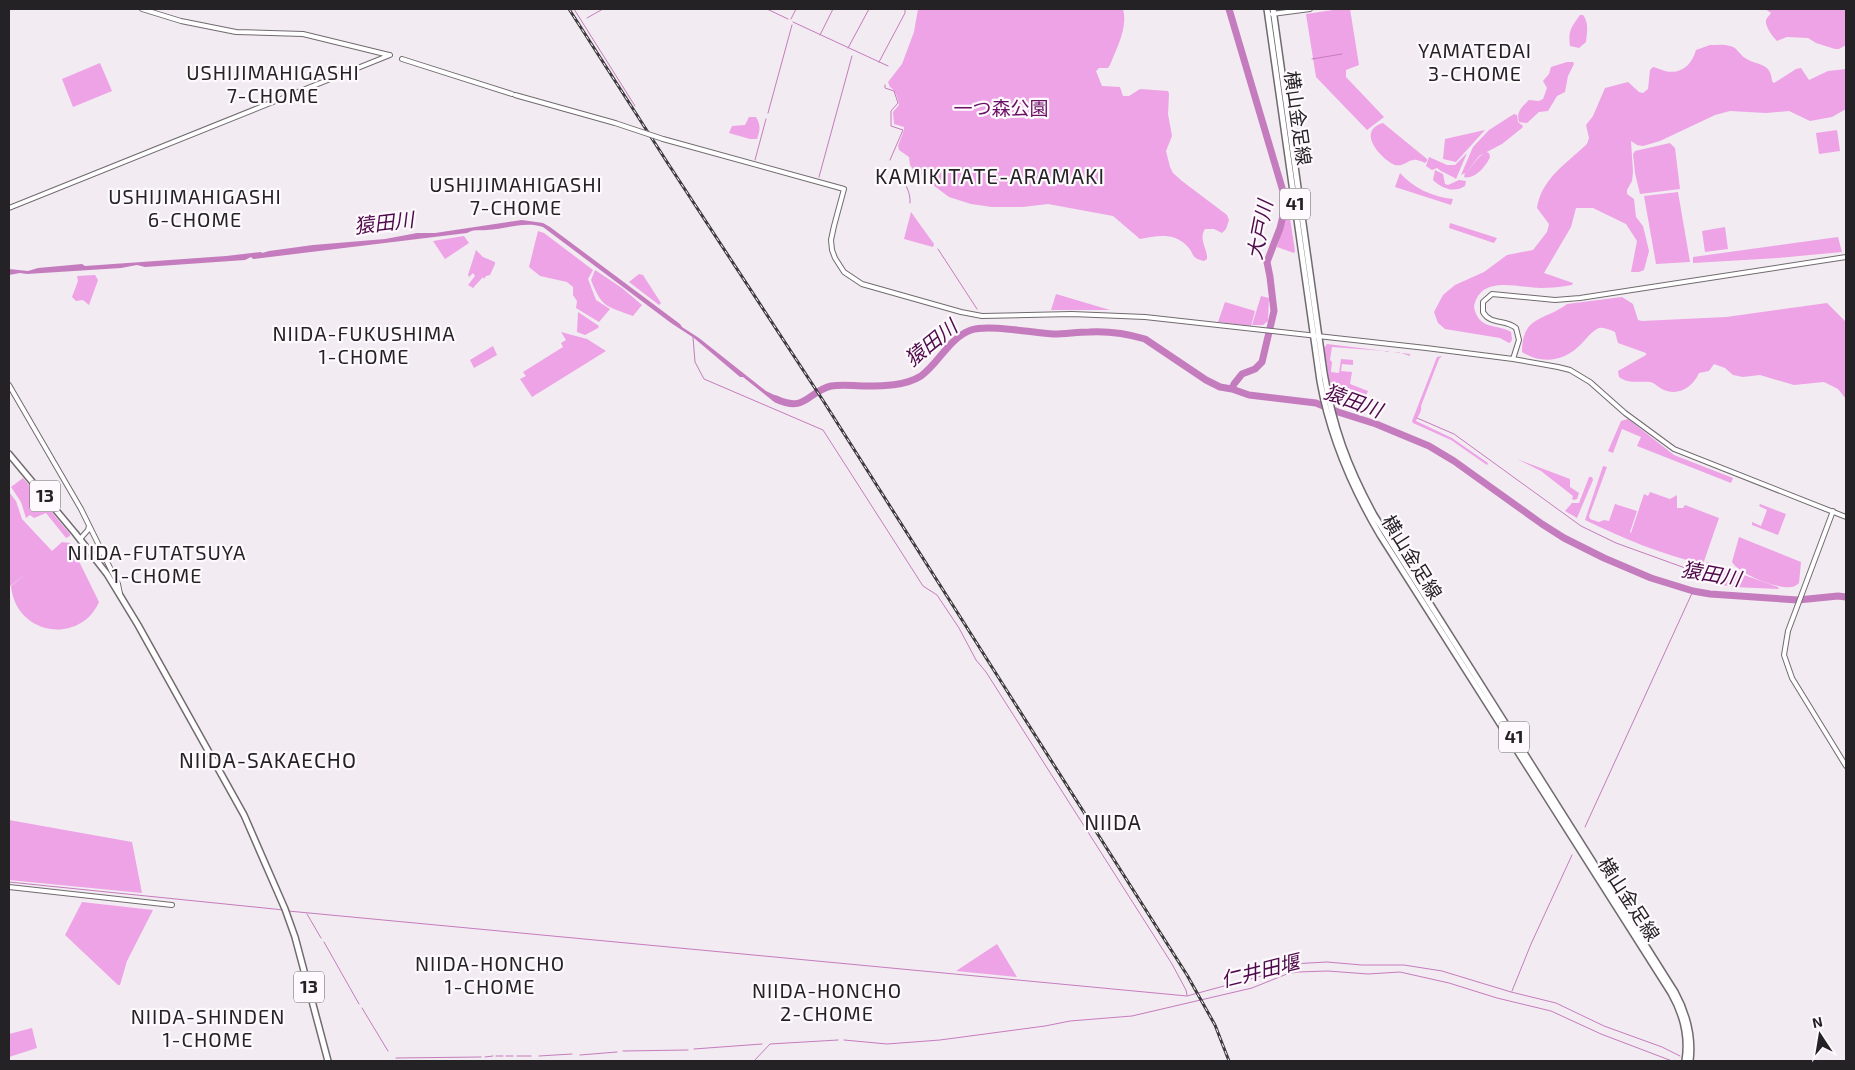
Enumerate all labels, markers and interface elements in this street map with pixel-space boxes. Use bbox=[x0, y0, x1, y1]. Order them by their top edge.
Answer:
district label: YAMATEDAI 3-CHOME bbox=[1418, 38, 1532, 85]
district label: USHIJIMAHIGASHI 7-CHOME bbox=[186, 60, 360, 107]
street label: 横山金足線 bbox=[1280, 69, 1316, 167]
park label: 一つ森公園 bbox=[953, 96, 1049, 119]
district label: KAMIKITATE-ARAMAKI bbox=[875, 163, 1105, 188]
district label: USHIJIMAHIGASHI 7-CHOME bbox=[429, 172, 603, 219]
district label: USHIJIMAHIGASHI 6-CHOME bbox=[108, 184, 282, 231]
road number: 41 bbox=[1280, 188, 1310, 220]
water label: 大戸川 bbox=[1242, 196, 1277, 262]
water label: 猿田川 bbox=[353, 206, 417, 238]
water label: 猿田川 bbox=[900, 313, 963, 370]
district label: NIIDA-FUKUSHIMA 1-CHOME bbox=[272, 321, 456, 368]
water label: 猿田川 bbox=[1321, 379, 1388, 422]
road number: 13 bbox=[30, 481, 60, 512]
street label: 横山金足線 bbox=[1377, 510, 1447, 603]
district label: NIIDA-FUTATSUYA 1-CHOME bbox=[68, 540, 246, 587]
water label: 猿田川 bbox=[1680, 556, 1745, 590]
road number: 41 bbox=[1499, 722, 1529, 752]
district label: NIIDA-SAKAECHO bbox=[179, 747, 357, 772]
district label: NIIDA bbox=[1084, 809, 1142, 834]
street label: 横山金足線 bbox=[1594, 853, 1665, 945]
water label: 仁井田堰 bbox=[1218, 948, 1305, 991]
district label: NIIDA-HONCHO 1-CHOME bbox=[415, 951, 565, 998]
road number: 13 bbox=[294, 972, 324, 1002]
district label: NIIDA-HONCHO 2-CHOME bbox=[752, 978, 902, 1025]
district label: NIIDA-SHINDEN 1-CHOME bbox=[131, 1004, 285, 1051]
north arrow bbox=[1795, 1010, 1845, 1060]
text: N bbox=[1810, 1012, 1824, 1031]

